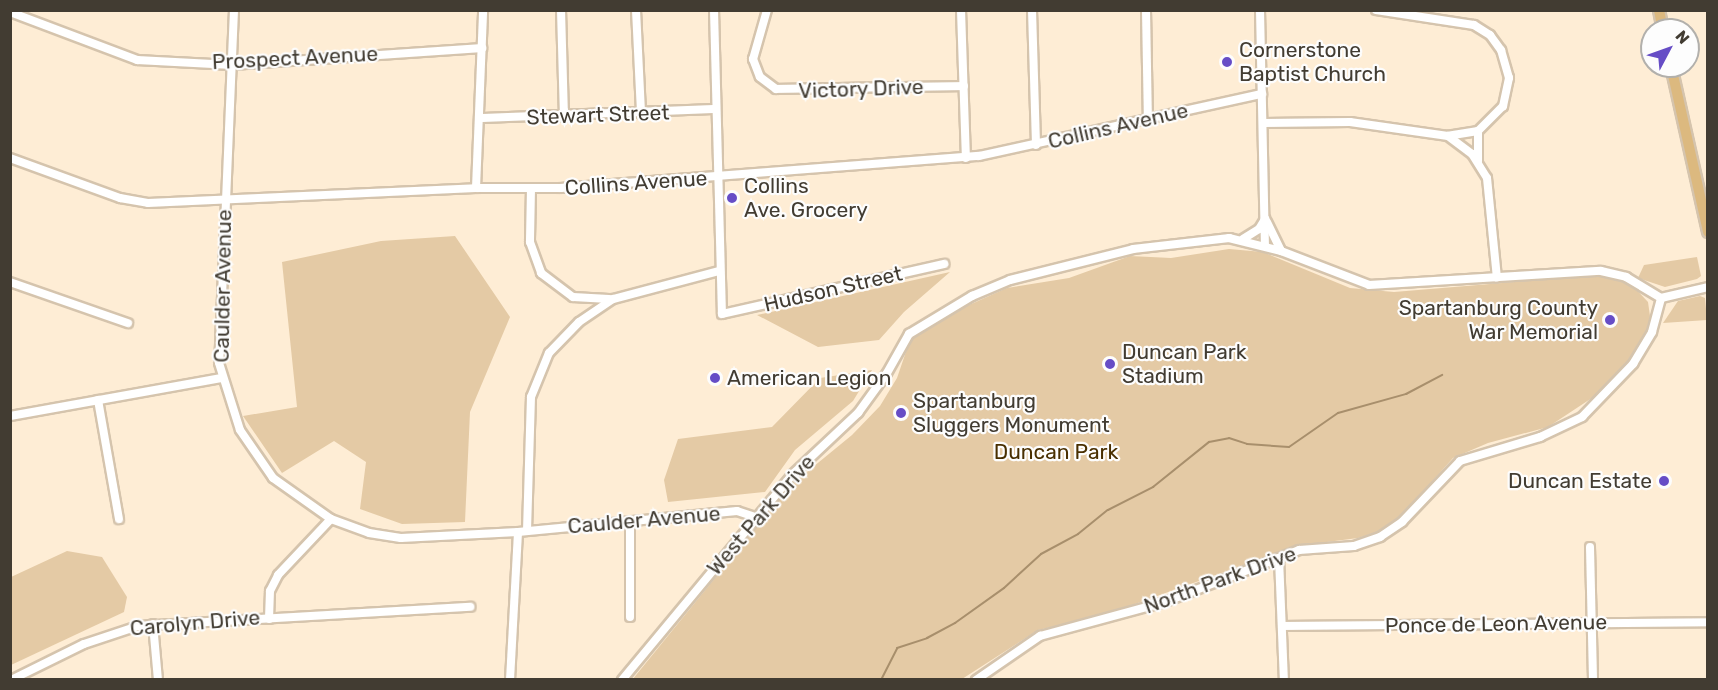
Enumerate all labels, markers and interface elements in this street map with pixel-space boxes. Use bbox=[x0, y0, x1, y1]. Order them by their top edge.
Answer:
north arrow bbox=[1640, 18, 1700, 78]
text: N bbox=[1672, 27, 1693, 48]
place label: Cornerstone Baptist Church bbox=[1239, 37, 1386, 87]
street label: Prospect Avenue bbox=[211, 41, 379, 75]
marker: Cornerstone Baptist Church bbox=[1220, 55, 1234, 69]
street label: Victory Drive bbox=[798, 74, 924, 104]
street label: Collins Avenue bbox=[1045, 98, 1191, 154]
street label: Stewart Street bbox=[526, 100, 670, 130]
street label: Collins Avenue bbox=[564, 165, 708, 201]
place label: Collins Ave. Grocery bbox=[744, 173, 868, 223]
marker: Collins Ave. Grocery bbox=[725, 191, 739, 205]
street label: Caulder Avenue bbox=[209, 209, 237, 363]
street label: Hudson Street bbox=[761, 261, 905, 317]
place label: Spartanburg County War Memorial bbox=[1399, 295, 1598, 345]
marker: Spartanburg County War Memorial bbox=[1603, 313, 1617, 327]
place label: Duncan Park Stadium bbox=[1122, 339, 1247, 389]
marker: Duncan Park Stadium bbox=[1103, 357, 1117, 371]
place label: American Legion bbox=[727, 365, 891, 391]
marker: American Legion bbox=[708, 371, 722, 385]
place label: Spartanburg Sluggers Monument bbox=[913, 388, 1110, 438]
marker: Spartanburg Sluggers Monument bbox=[894, 406, 908, 420]
park label: Duncan Park bbox=[994, 439, 1118, 465]
street label: West Park Drive bbox=[702, 450, 820, 580]
place label: Duncan Estate bbox=[1508, 468, 1652, 494]
marker: Duncan Estate bbox=[1657, 474, 1671, 488]
street label: Caulder Avenue bbox=[566, 501, 722, 539]
street label: North Park Drive bbox=[1140, 541, 1300, 619]
street label: Carolyn Drive bbox=[129, 605, 261, 641]
street label: Ponce de Leon Avenue bbox=[1384, 609, 1608, 639]

